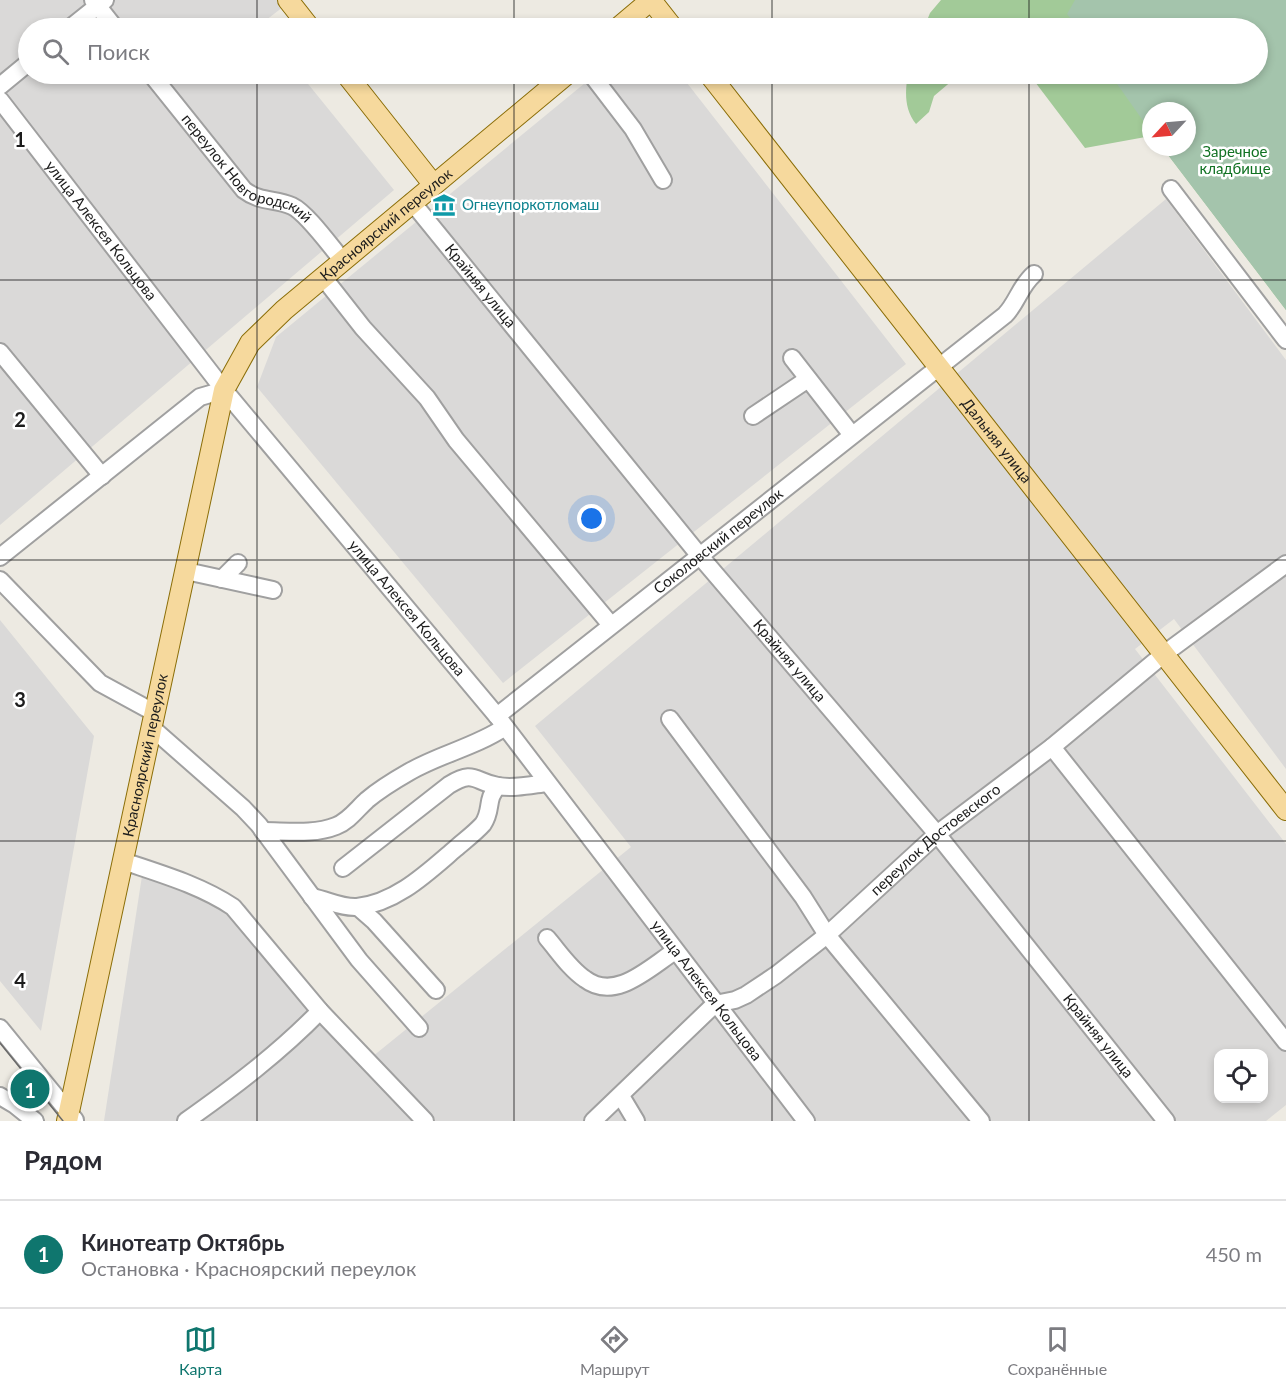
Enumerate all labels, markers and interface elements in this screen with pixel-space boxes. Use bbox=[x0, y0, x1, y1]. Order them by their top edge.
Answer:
search box bbox=[18, 18, 1268, 84]
icon: search bbox=[39, 35, 72, 68]
text: Поиск bbox=[87, 38, 150, 65]
north arrow bbox=[1142, 102, 1196, 156]
street label: переулок Новгородский bbox=[179, 110, 316, 226]
text: 1 bbox=[14, 127, 26, 151]
park label: Заречное кладбище bbox=[1199, 142, 1271, 177]
street label: улица Алексея Кольцова bbox=[42, 157, 161, 303]
street label: Красноярский переулок bbox=[316, 164, 456, 284]
museum icon: Огнеупоркотломаш bbox=[431, 192, 457, 218]
place label: Огнеупоркотломаш bbox=[462, 195, 599, 213]
street label: Крайняя улица bbox=[442, 240, 520, 331]
street label: Дальняя улица bbox=[958, 394, 1036, 486]
text: 2 bbox=[14, 407, 26, 431]
street label: Соколовский переулок bbox=[650, 484, 786, 597]
your location bbox=[577, 504, 606, 533]
street label: улица Алексея Кольцова bbox=[345, 536, 469, 679]
street label: Крайняя улица bbox=[750, 615, 830, 705]
street label: Красноярский переулок bbox=[118, 672, 171, 838]
text: 3 bbox=[14, 687, 26, 711]
street label: переулок Достоевского bbox=[866, 779, 1004, 899]
street label: улица Алексея Кольцова bbox=[648, 916, 766, 1064]
text: 4 bbox=[14, 968, 26, 992]
street label: Крайняя улица bbox=[1060, 990, 1138, 1081]
map controls bbox=[1214, 1049, 1268, 1103]
button: locate bbox=[1214, 1049, 1268, 1103]
pin: 1 bbox=[10, 1066, 50, 1112]
text: Рядом bbox=[24, 1144, 102, 1176]
text: Кинотеатр Октябрь bbox=[81, 1229, 284, 1256]
text: 1 bbox=[38, 1242, 49, 1266]
text: 450 m bbox=[1206, 1242, 1262, 1266]
text: Остановка · Красноярский переулок bbox=[81, 1256, 416, 1280]
tab: Карта bbox=[179, 1323, 222, 1378]
tab: Маршрут bbox=[580, 1323, 650, 1378]
tab: Сохранённые bbox=[1008, 1323, 1107, 1378]

